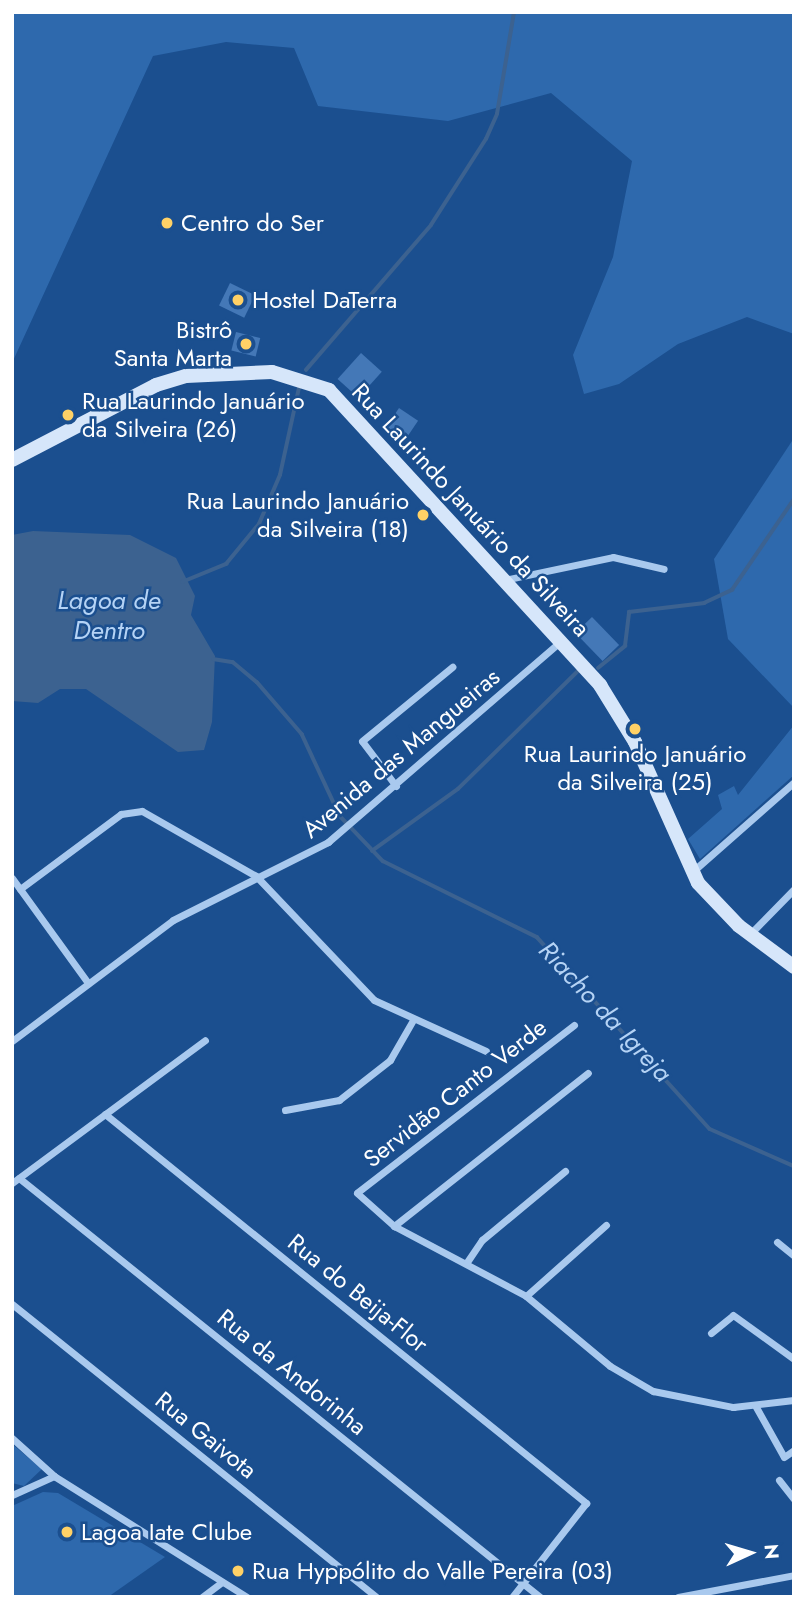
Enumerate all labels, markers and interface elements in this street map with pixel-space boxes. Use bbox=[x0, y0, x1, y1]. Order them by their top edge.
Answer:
place label: Centro do Ser bbox=[181, 209, 324, 237]
marker: Centro do Ser bbox=[159, 215, 175, 231]
place label: Hostel DaTerra bbox=[252, 286, 397, 314]
marker: Hostel DaTerra bbox=[230, 292, 246, 308]
place label: Bistrô Santa Marta bbox=[114, 316, 232, 372]
marker: Bistrô Santa Marta bbox=[238, 336, 254, 352]
street label: Rua Laurindo Januário da Silveira bbox=[346, 377, 596, 643]
place label: Rua Laurindo Januário da Silveira (26) bbox=[82, 387, 305, 443]
marker: Rua Laurindo Januário da Silveira (26) bbox=[60, 407, 76, 423]
place label: Rua Laurindo Januário da Silveira (18) bbox=[186, 487, 409, 543]
marker: Rua Laurindo Januário da Silveira (18) bbox=[415, 507, 431, 523]
water label: Lagoa de Dentro bbox=[57, 585, 161, 646]
street label: Avenida das Mangueiras bbox=[297, 662, 505, 844]
marker: Rua Laurindo Januário da Silveira (25) bbox=[627, 721, 643, 737]
place label: Rua Laurindo Januário da Silveira (25) bbox=[524, 740, 746, 796]
water label: Riacho da Igreja bbox=[532, 935, 678, 1089]
street label: Servidão Canto Verde bbox=[358, 1013, 552, 1173]
street label: Rua do Beija-Flor bbox=[282, 1228, 434, 1358]
street label: Rua da Andorinha bbox=[212, 1303, 372, 1441]
street label: Rua Gaivota bbox=[150, 1385, 262, 1485]
place label: Lagoa Iate Clube bbox=[81, 1518, 252, 1546]
north arrow bbox=[715, 1518, 785, 1588]
marker: Lagoa Iate Clube bbox=[59, 1524, 75, 1540]
text: N bbox=[757, 1543, 785, 1560]
place label: Rua Hyppólito do Valle Pereira (03) bbox=[252, 1557, 613, 1585]
marker: Rua Hyppólito do Valle Pereira (03) bbox=[230, 1563, 246, 1579]

